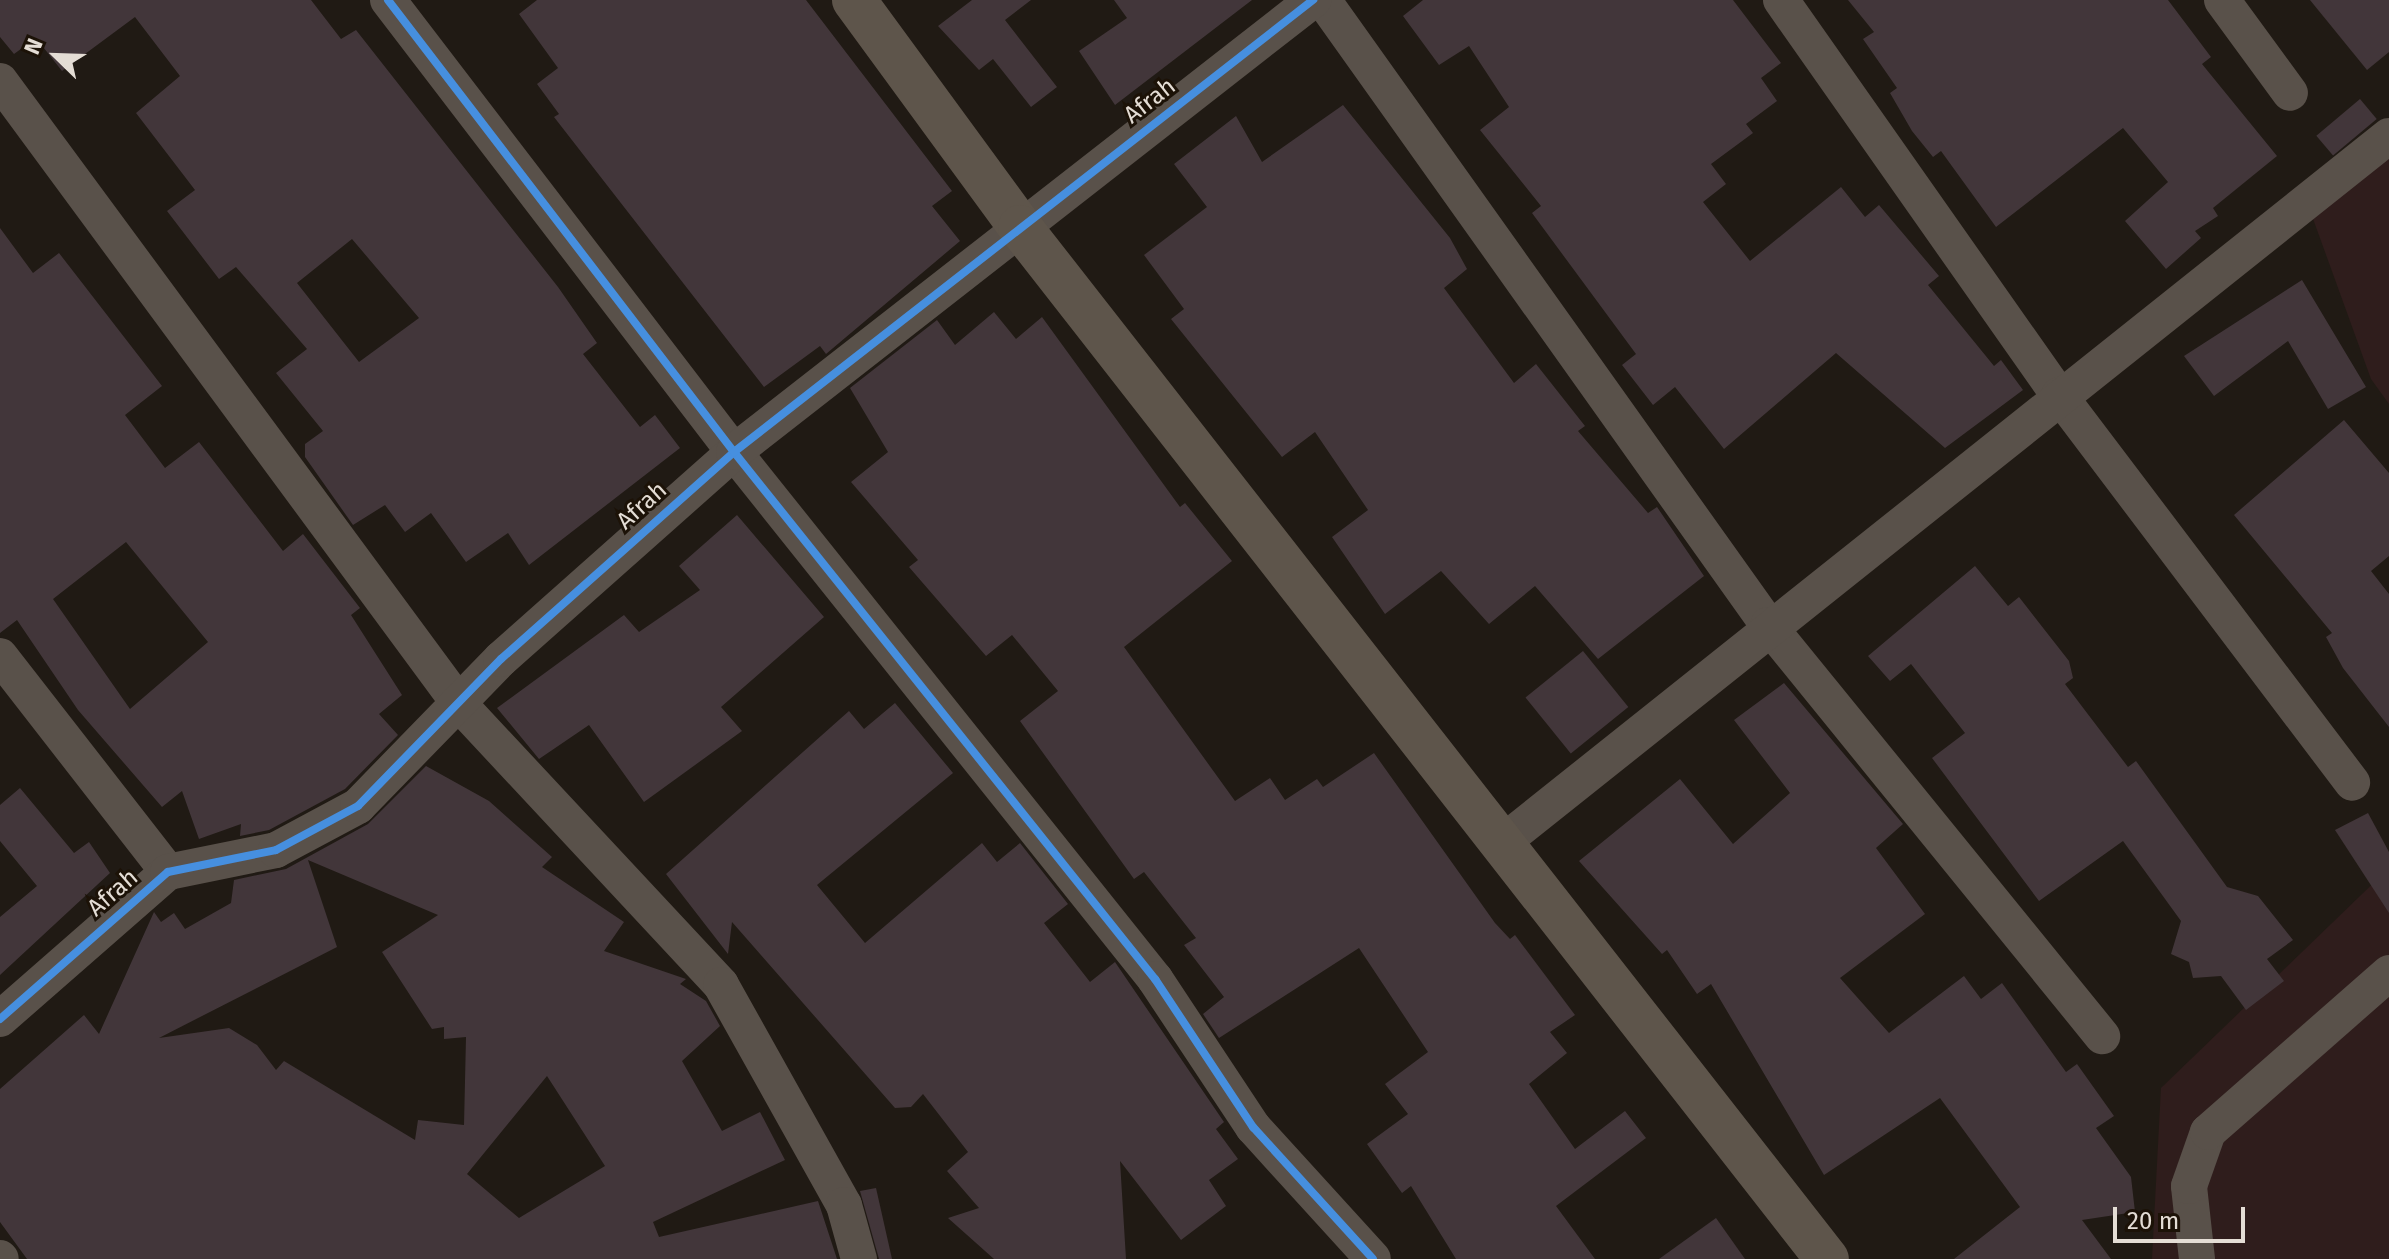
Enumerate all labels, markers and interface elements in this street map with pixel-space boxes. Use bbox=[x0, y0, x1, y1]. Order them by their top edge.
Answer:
north arrow bbox=[16, 16, 96, 96]
text: N bbox=[18, 34, 49, 58]
street label: Afrah bbox=[1119, 72, 1181, 130]
street label: Afrah bbox=[611, 476, 673, 536]
street label: Afrah bbox=[82, 863, 144, 923]
scale bar bbox=[2117, 1191, 2249, 1241]
text: 20 m bbox=[2127, 1207, 2179, 1235]

